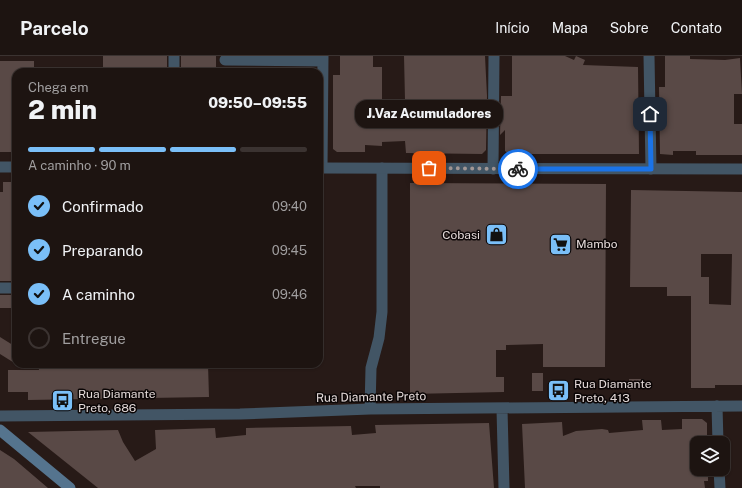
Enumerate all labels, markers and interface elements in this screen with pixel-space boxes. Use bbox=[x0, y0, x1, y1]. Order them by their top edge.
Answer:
text: Parcelo bbox=[20, 17, 89, 39]
text: Início bbox=[495, 20, 530, 36]
text: Mapa bbox=[552, 20, 588, 36]
text: Sobre bbox=[610, 20, 649, 36]
text: Contato bbox=[671, 20, 722, 36]
text: Chega em bbox=[28, 80, 88, 95]
text: 2 min bbox=[28, 94, 97, 125]
text: 09:50–09:55 bbox=[208, 94, 307, 111]
pin bbox=[633, 97, 667, 131]
callout: J.Vaz Acumuladores bbox=[355, 100, 503, 128]
icon: home bbox=[639, 103, 661, 125]
text: J.Vaz Acumuladores bbox=[367, 106, 491, 121]
courier bbox=[498, 149, 538, 189]
pin bbox=[412, 151, 446, 185]
icon: bag bbox=[418, 157, 440, 179]
text: A caminho · 90 m bbox=[28, 158, 131, 173]
icon: bike bbox=[507, 158, 529, 180]
icon: check bbox=[28, 195, 50, 217]
text: Confirmado bbox=[62, 198, 143, 215]
text: 09:40 bbox=[272, 199, 307, 214]
shop icon: Cobasi bbox=[483, 222, 509, 248]
place label: Cobasi bbox=[442, 228, 480, 242]
supermarket icon: Mambo bbox=[548, 231, 574, 257]
place label: Mambo bbox=[576, 237, 618, 251]
icon: check bbox=[28, 239, 50, 261]
text: Preparando bbox=[62, 242, 143, 259]
text: 09:45 bbox=[272, 243, 307, 258]
icon: check bbox=[28, 283, 50, 305]
text: A caminho bbox=[62, 286, 135, 303]
text: 09:46 bbox=[272, 287, 307, 302]
text: Entregue bbox=[62, 330, 126, 347]
place label: Rua Diamante Preto, 413 bbox=[574, 377, 652, 405]
bus stop icon: Rua Diamante Preto, 413 bbox=[546, 378, 572, 404]
place label: Rua Diamante Preto, 686 bbox=[78, 387, 156, 415]
bus stop icon: Rua Diamante Preto, 686 bbox=[50, 388, 76, 414]
street label: Rua Diamante Preto bbox=[316, 389, 426, 405]
map controls bbox=[690, 436, 730, 476]
button: layers bbox=[690, 436, 730, 476]

